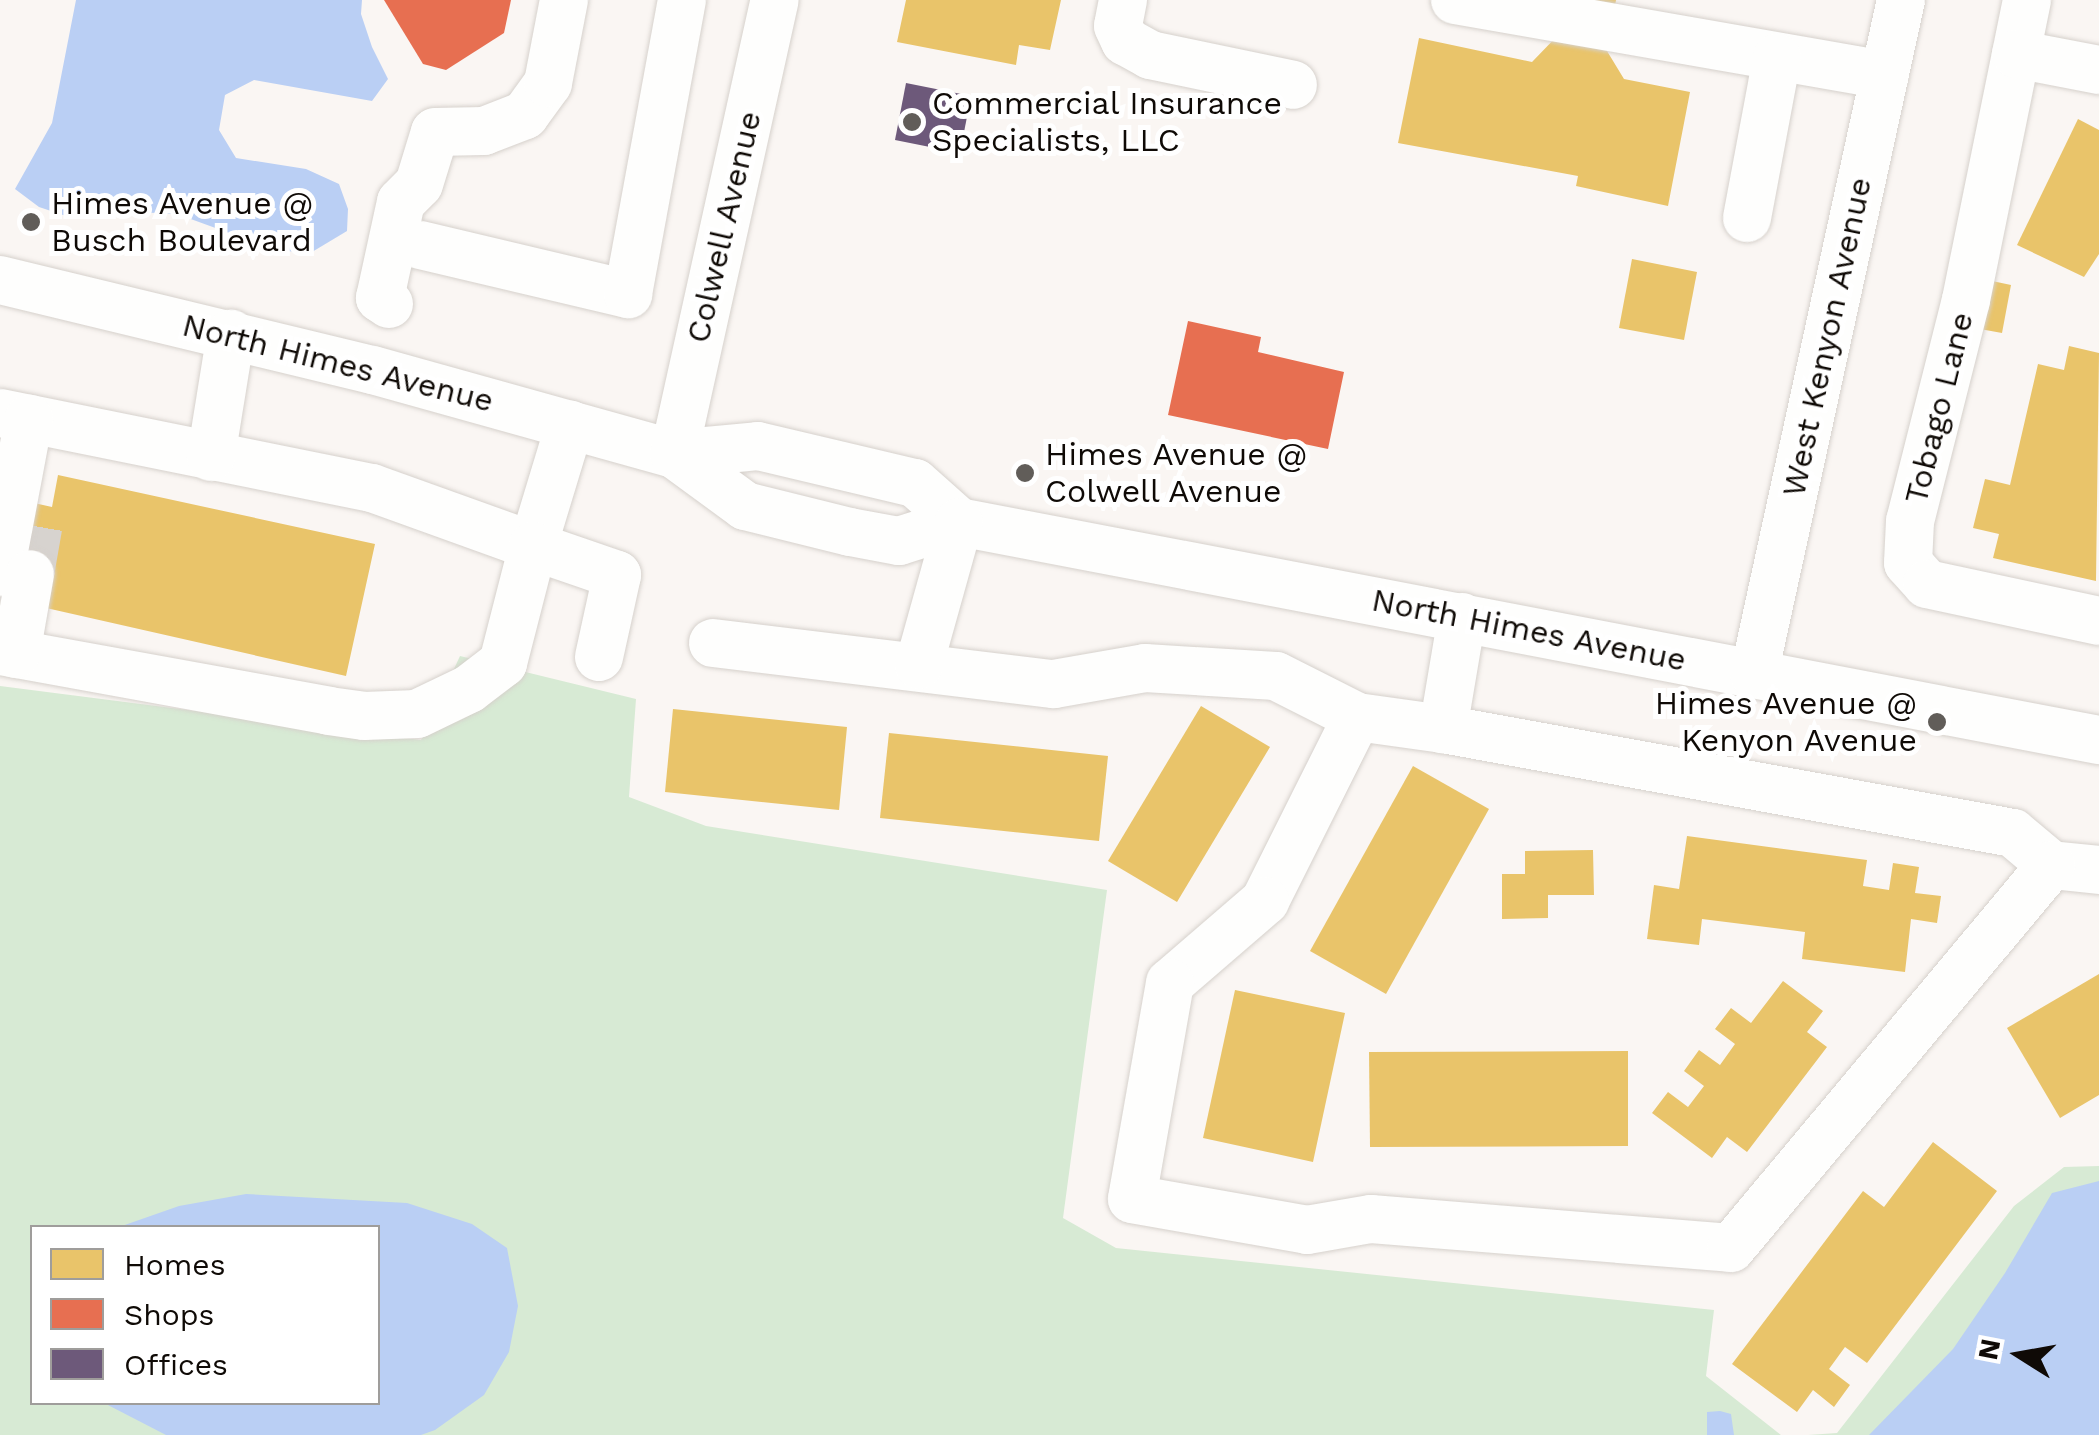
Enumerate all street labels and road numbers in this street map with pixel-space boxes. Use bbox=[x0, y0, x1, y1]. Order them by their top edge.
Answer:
street label: Colwell Avenue bbox=[678, 106, 770, 348]
street label: West Kenyon Avenue bbox=[1774, 173, 1880, 501]
street label: North Himes Avenue bbox=[178, 306, 498, 420]
street label: Tobago Lane bbox=[1897, 308, 1981, 508]
street label: North Himes Avenue bbox=[1368, 581, 1690, 679]

